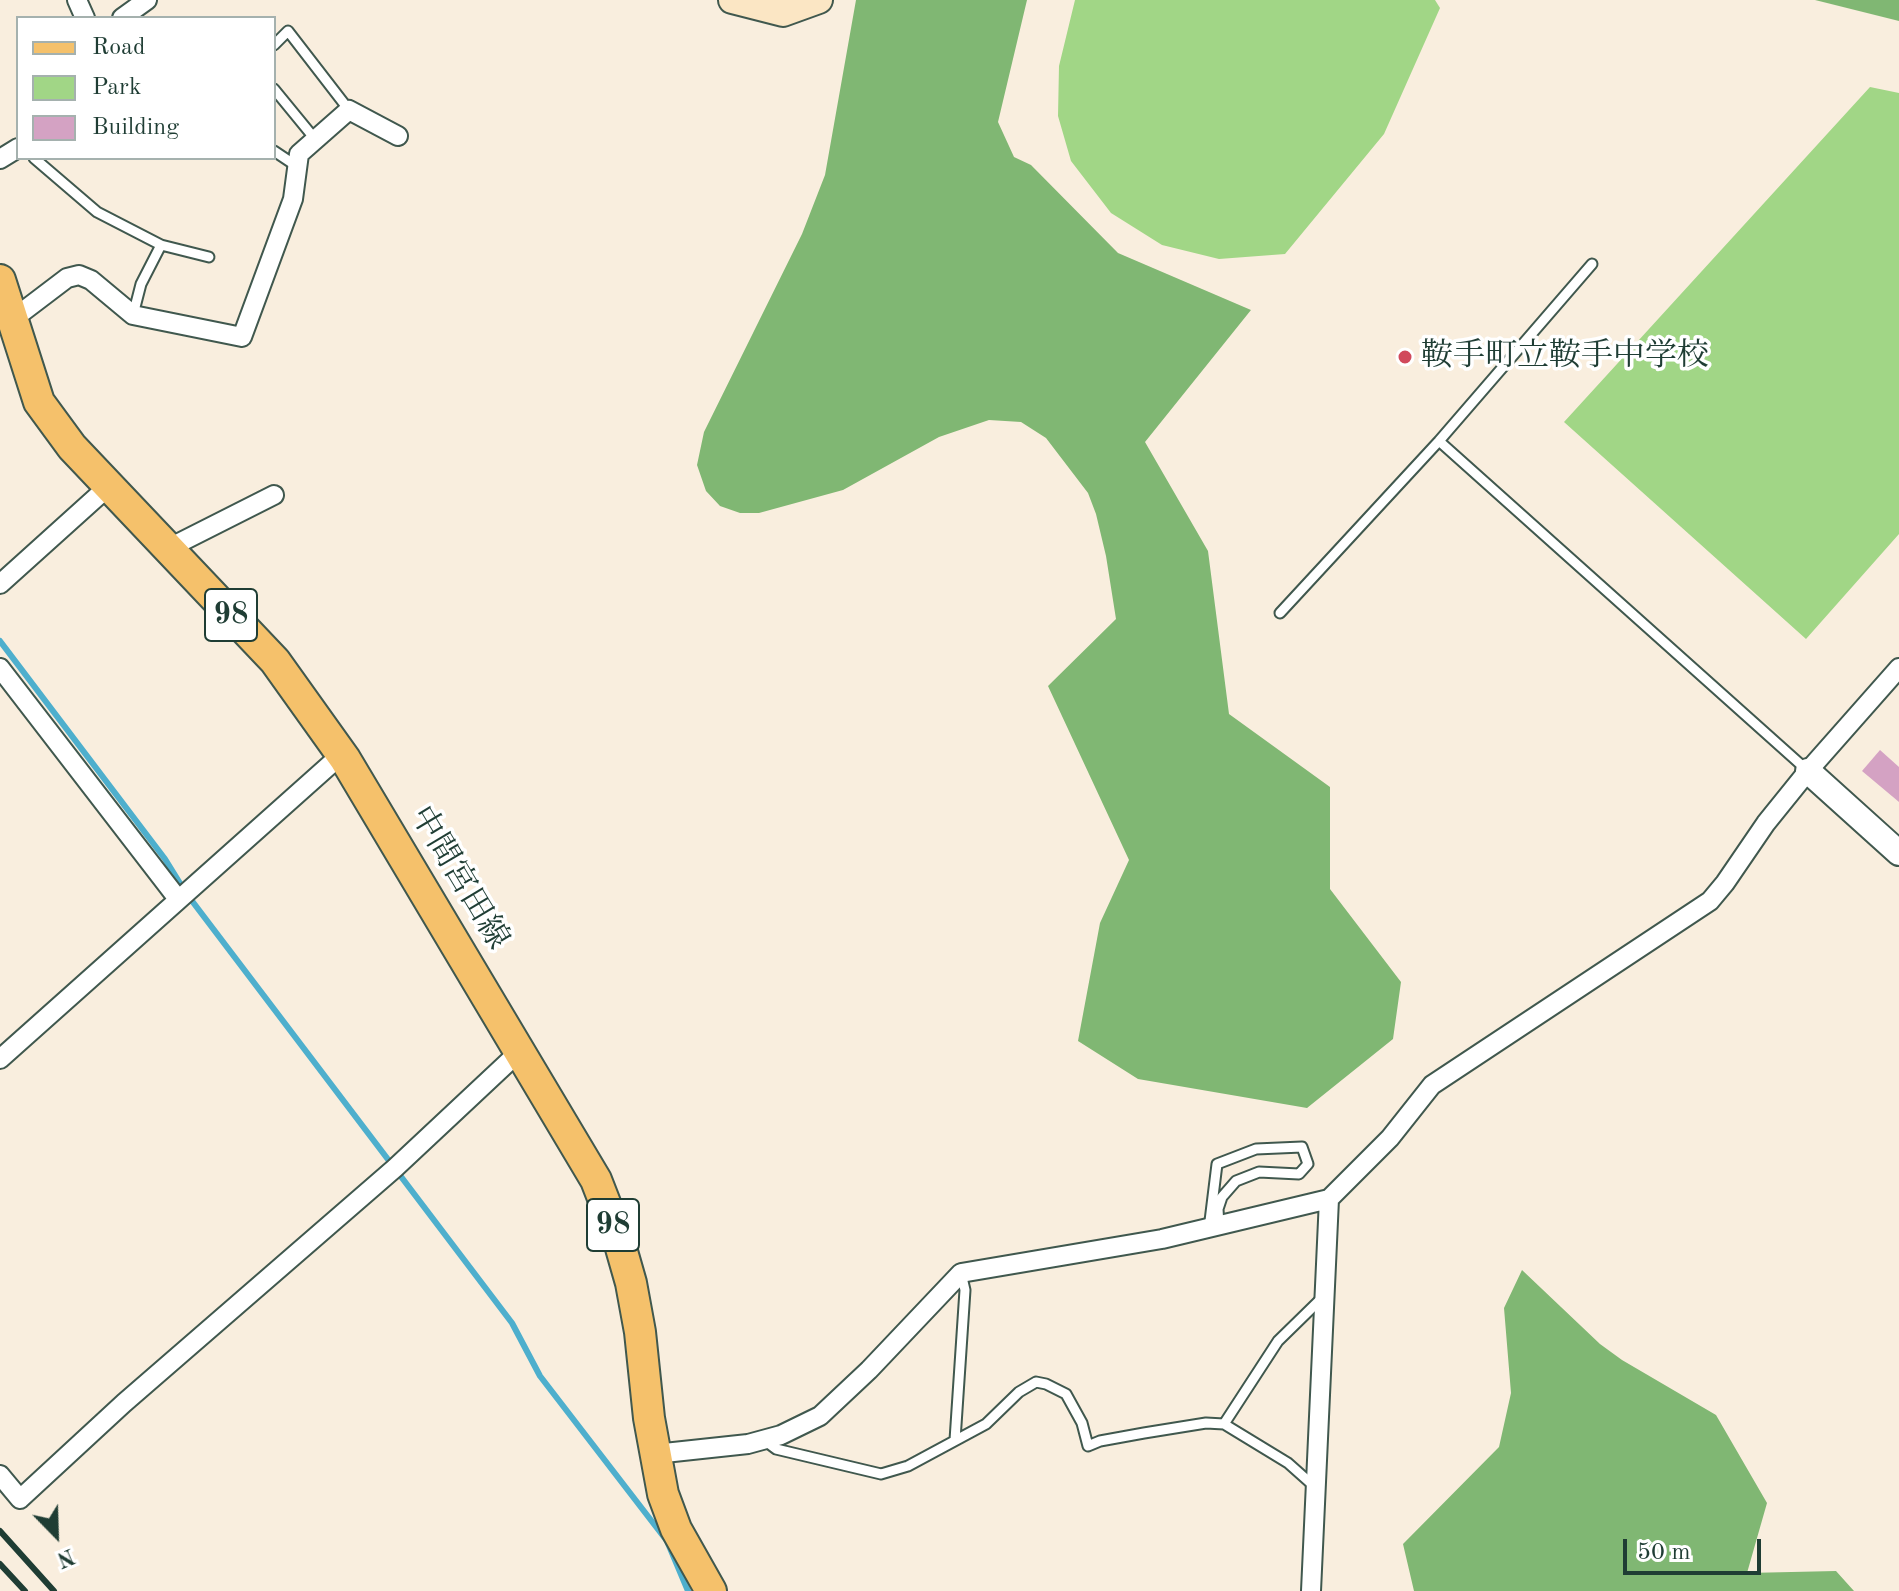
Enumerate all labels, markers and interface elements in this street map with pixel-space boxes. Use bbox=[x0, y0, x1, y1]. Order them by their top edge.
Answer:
legend bbox=[16, 16, 276, 160]
text: Road bbox=[92, 36, 145, 60]
text: Park bbox=[92, 76, 141, 100]
text: Building bbox=[92, 116, 179, 140]
place label: 鞍手町立鞍手中学校 bbox=[1421, 338, 1709, 376]
marker: 鞍手町立鞍手中学校 bbox=[1396, 348, 1414, 366]
road number: 98 bbox=[205, 589, 257, 641]
street label: 中間宮田線 bbox=[401, 800, 517, 956]
road number: 98 bbox=[587, 1199, 639, 1251]
north arrow bbox=[16, 1495, 96, 1575]
scale bar bbox=[1627, 1523, 1765, 1573]
text: 50 m bbox=[1637, 1541, 1691, 1565]
text: N bbox=[53, 1544, 77, 1571]

